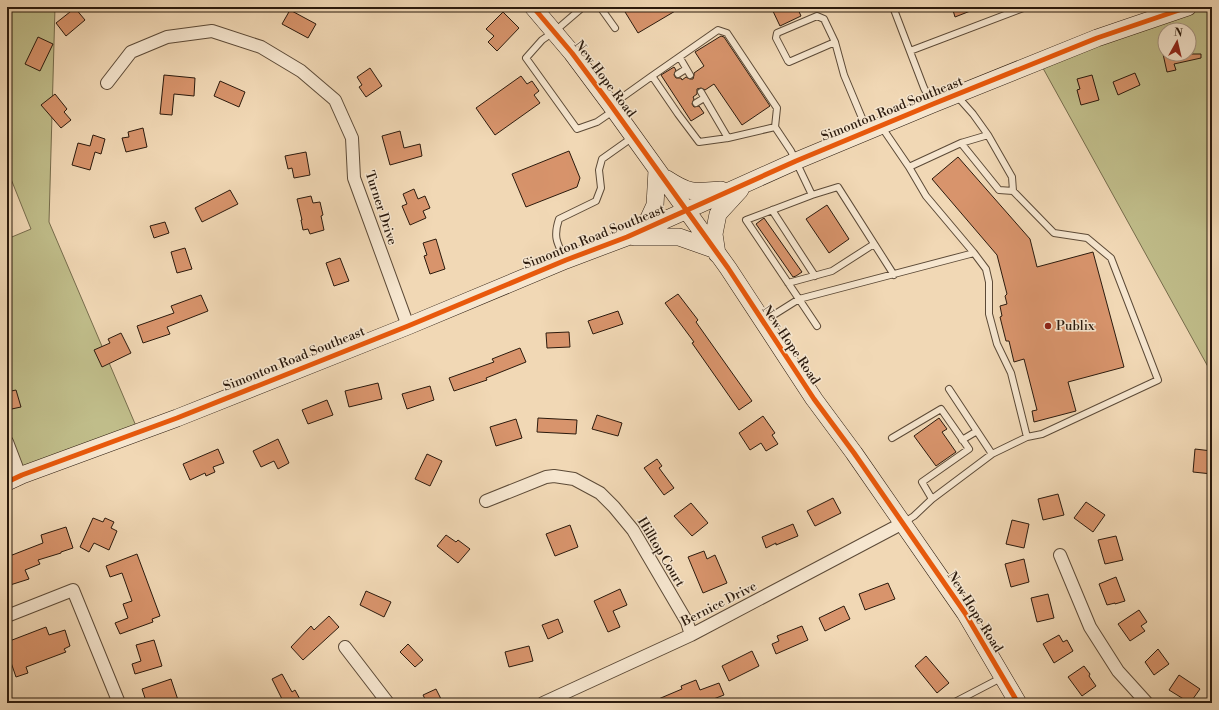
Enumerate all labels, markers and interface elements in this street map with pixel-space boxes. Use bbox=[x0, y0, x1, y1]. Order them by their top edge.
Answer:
north arrow bbox=[1157, 22, 1197, 62]
text: N bbox=[1173, 26, 1184, 41]
street label: New Hope Road bbox=[571, 37, 640, 121]
street label: Simonton Road Southeast bbox=[819, 73, 966, 145]
street label: Turner Drive bbox=[361, 169, 401, 248]
street label: Simonton Road Southeast bbox=[521, 201, 668, 273]
street label: New Hope Road bbox=[759, 302, 824, 388]
place label: Publix bbox=[1056, 318, 1095, 334]
marker: Publix bbox=[1043, 321, 1053, 331]
street label: Simonton Road Southeast bbox=[221, 323, 368, 395]
street label: Hilltop Court bbox=[634, 514, 688, 590]
street label: New Hope Road bbox=[944, 569, 1007, 656]
street label: Bernice Drive bbox=[678, 578, 760, 630]

